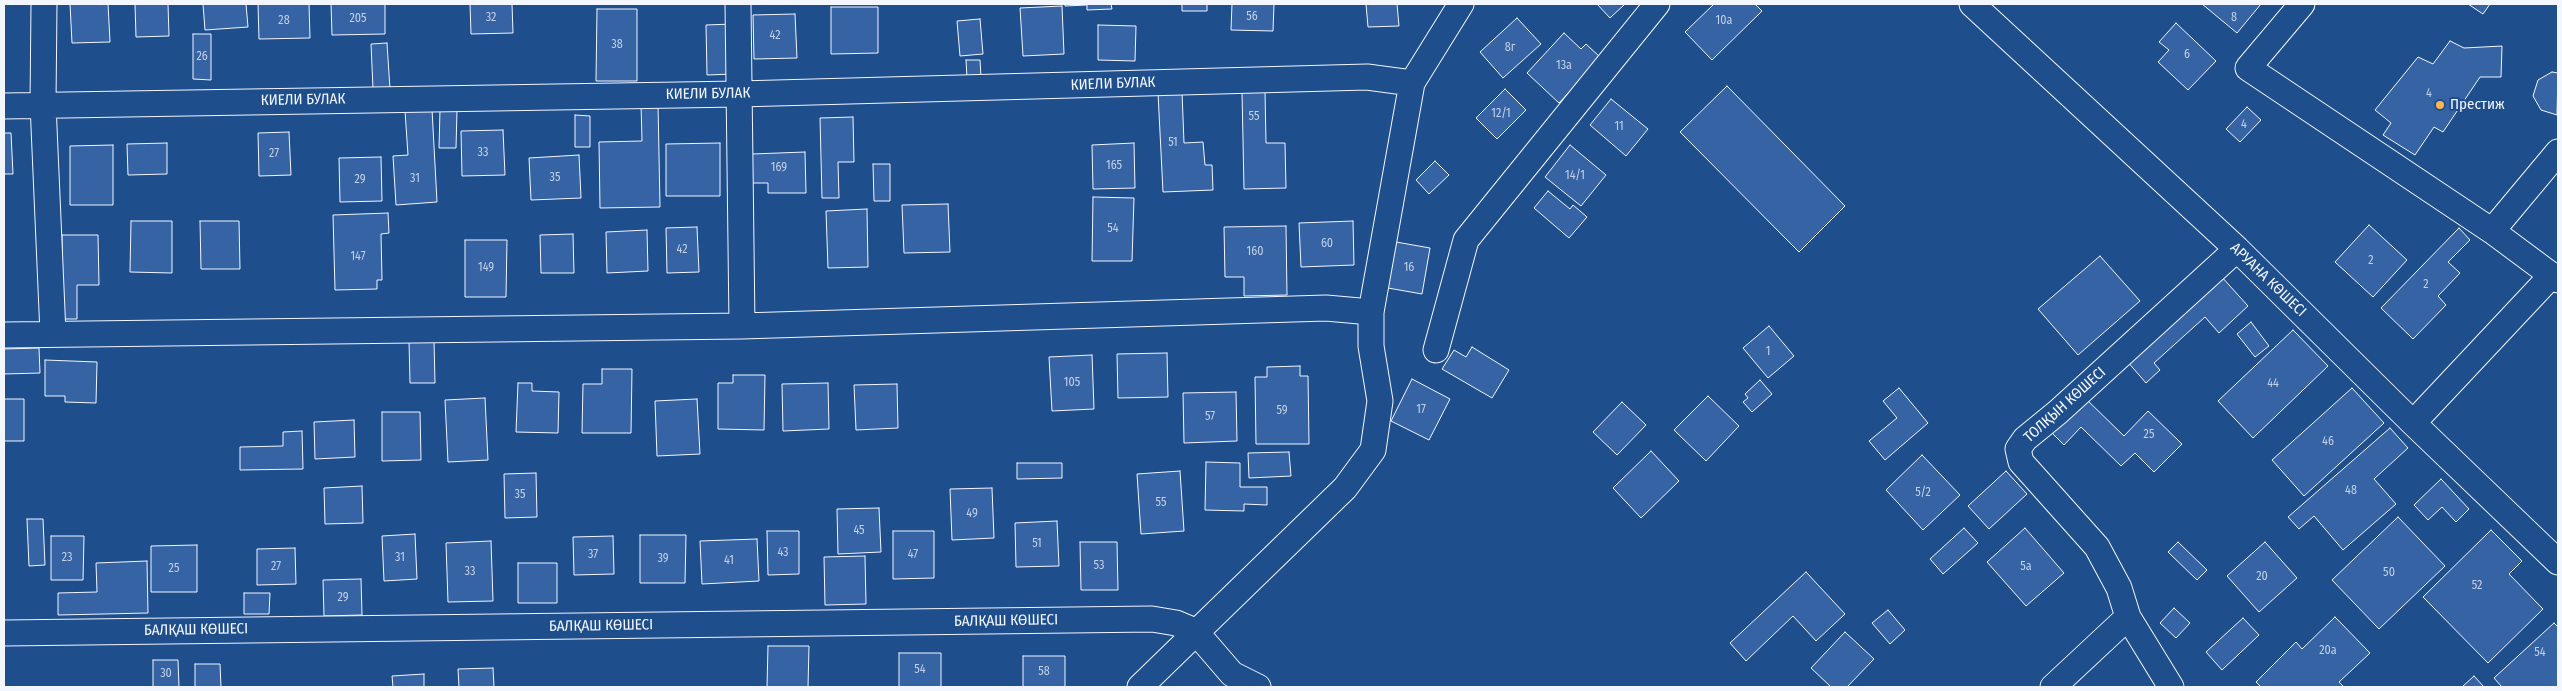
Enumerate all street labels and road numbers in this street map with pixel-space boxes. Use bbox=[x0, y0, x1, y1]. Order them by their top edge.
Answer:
street label: КИЕЛИ БУЛАК bbox=[1070, 74, 1156, 94]
street label: КИЕЛИ БУЛАК bbox=[665, 84, 751, 104]
street label: КИЕЛИ БУЛАК bbox=[260, 90, 346, 110]
street label: АРУАНА КӨШЕСІ bbox=[2226, 239, 2310, 321]
street label: ТОЛҚЫН КӨШЕСІ bbox=[2020, 363, 2110, 447]
street label: БАЛҚАШ КӨШЕСІ bbox=[954, 611, 1058, 631]
street label: БАЛҚАШ КӨШЕСІ bbox=[549, 616, 653, 636]
street label: БАЛҚАШ КӨШЕСІ bbox=[144, 620, 248, 640]

